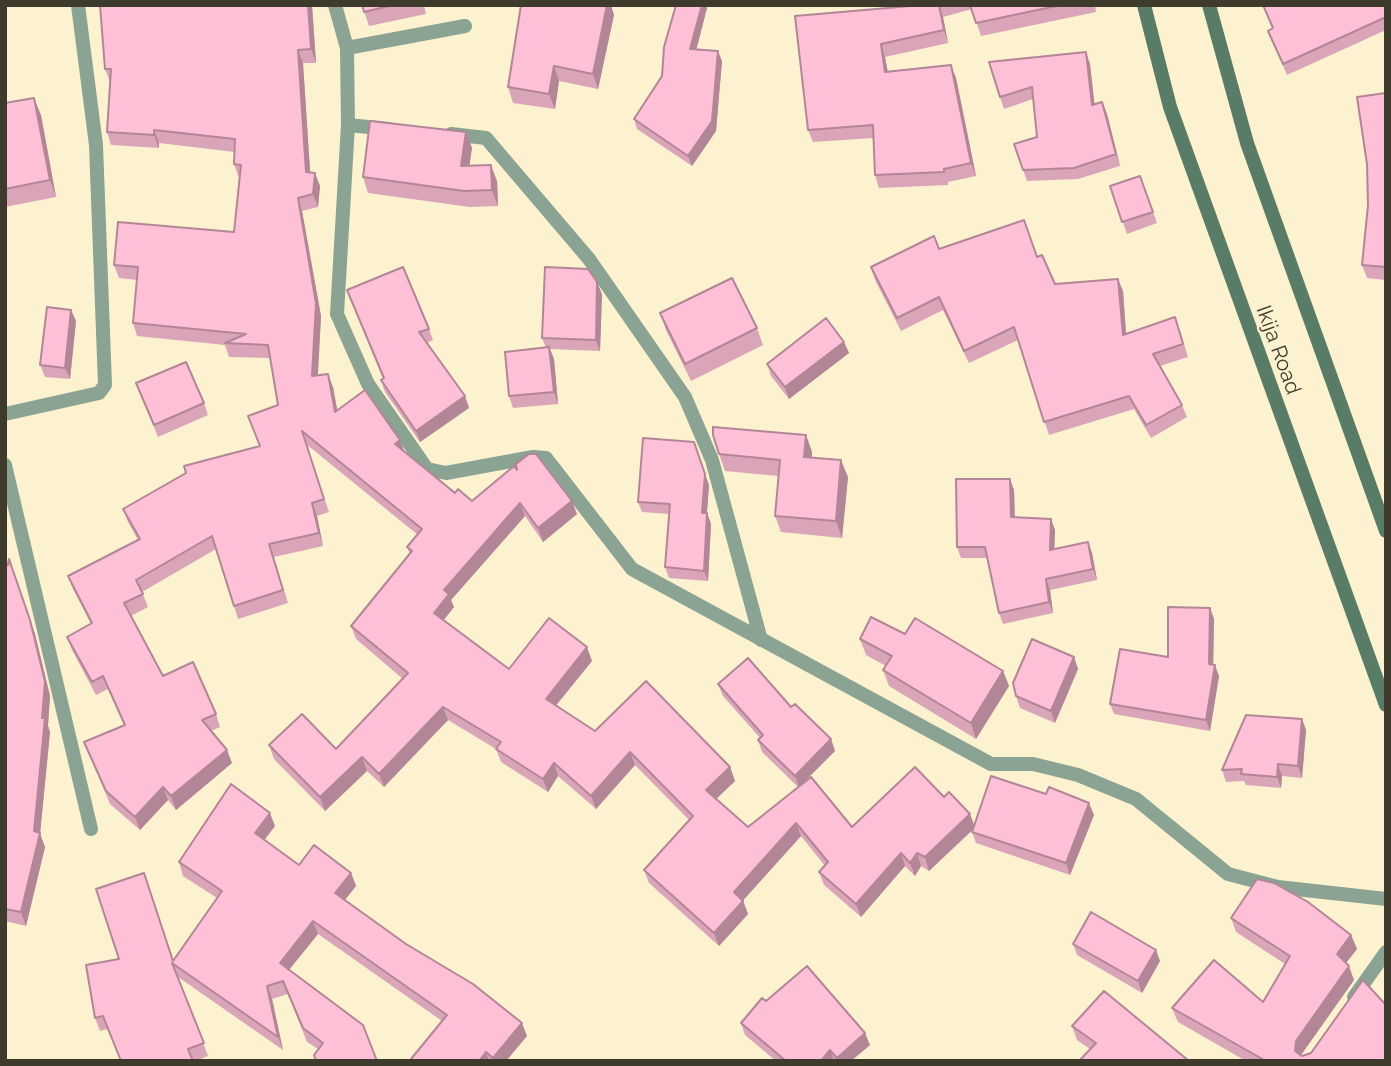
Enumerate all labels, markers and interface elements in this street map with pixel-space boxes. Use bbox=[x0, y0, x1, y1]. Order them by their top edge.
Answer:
street label: Ikija Road bbox=[1250, 302, 1306, 398]

